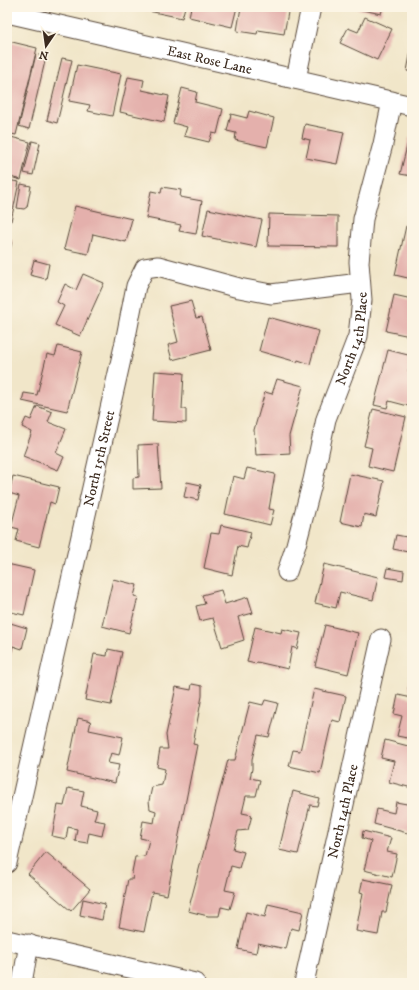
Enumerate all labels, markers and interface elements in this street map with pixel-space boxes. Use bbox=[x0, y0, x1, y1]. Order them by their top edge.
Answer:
north arrow bbox=[26, 26, 66, 66]
street label: East Rose Lane bbox=[165, 42, 254, 79]
text: N bbox=[38, 47, 50, 63]
street label: North 14th Place bbox=[332, 291, 372, 388]
street label: North 15th Street bbox=[80, 408, 119, 508]
street label: North 14th Place bbox=[324, 762, 363, 860]

